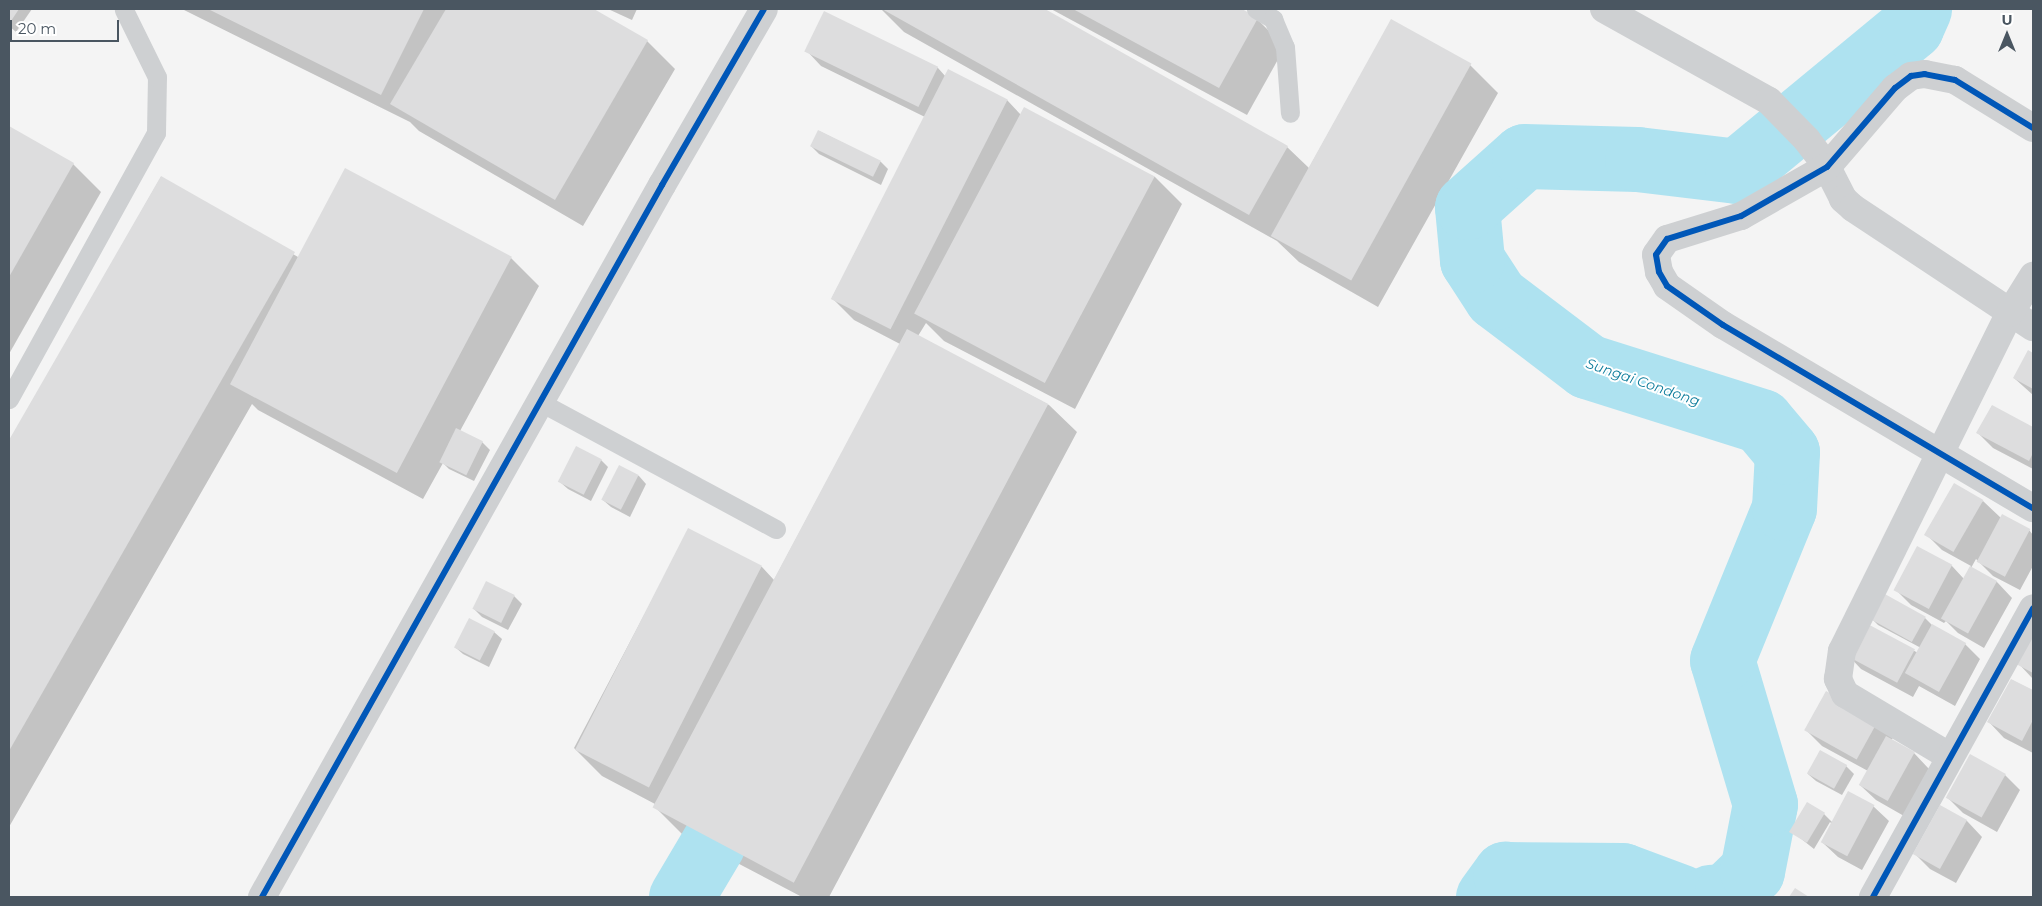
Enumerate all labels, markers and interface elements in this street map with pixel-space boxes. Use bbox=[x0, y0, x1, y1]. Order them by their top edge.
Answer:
scale bar bbox=[12, 10, 121, 42]
north arrow bbox=[1982, 10, 2032, 60]
text: U bbox=[2001, 11, 2013, 29]
text: 20 m bbox=[18, 19, 56, 38]
water label: Sungai Condong bbox=[1584, 355, 1702, 409]

